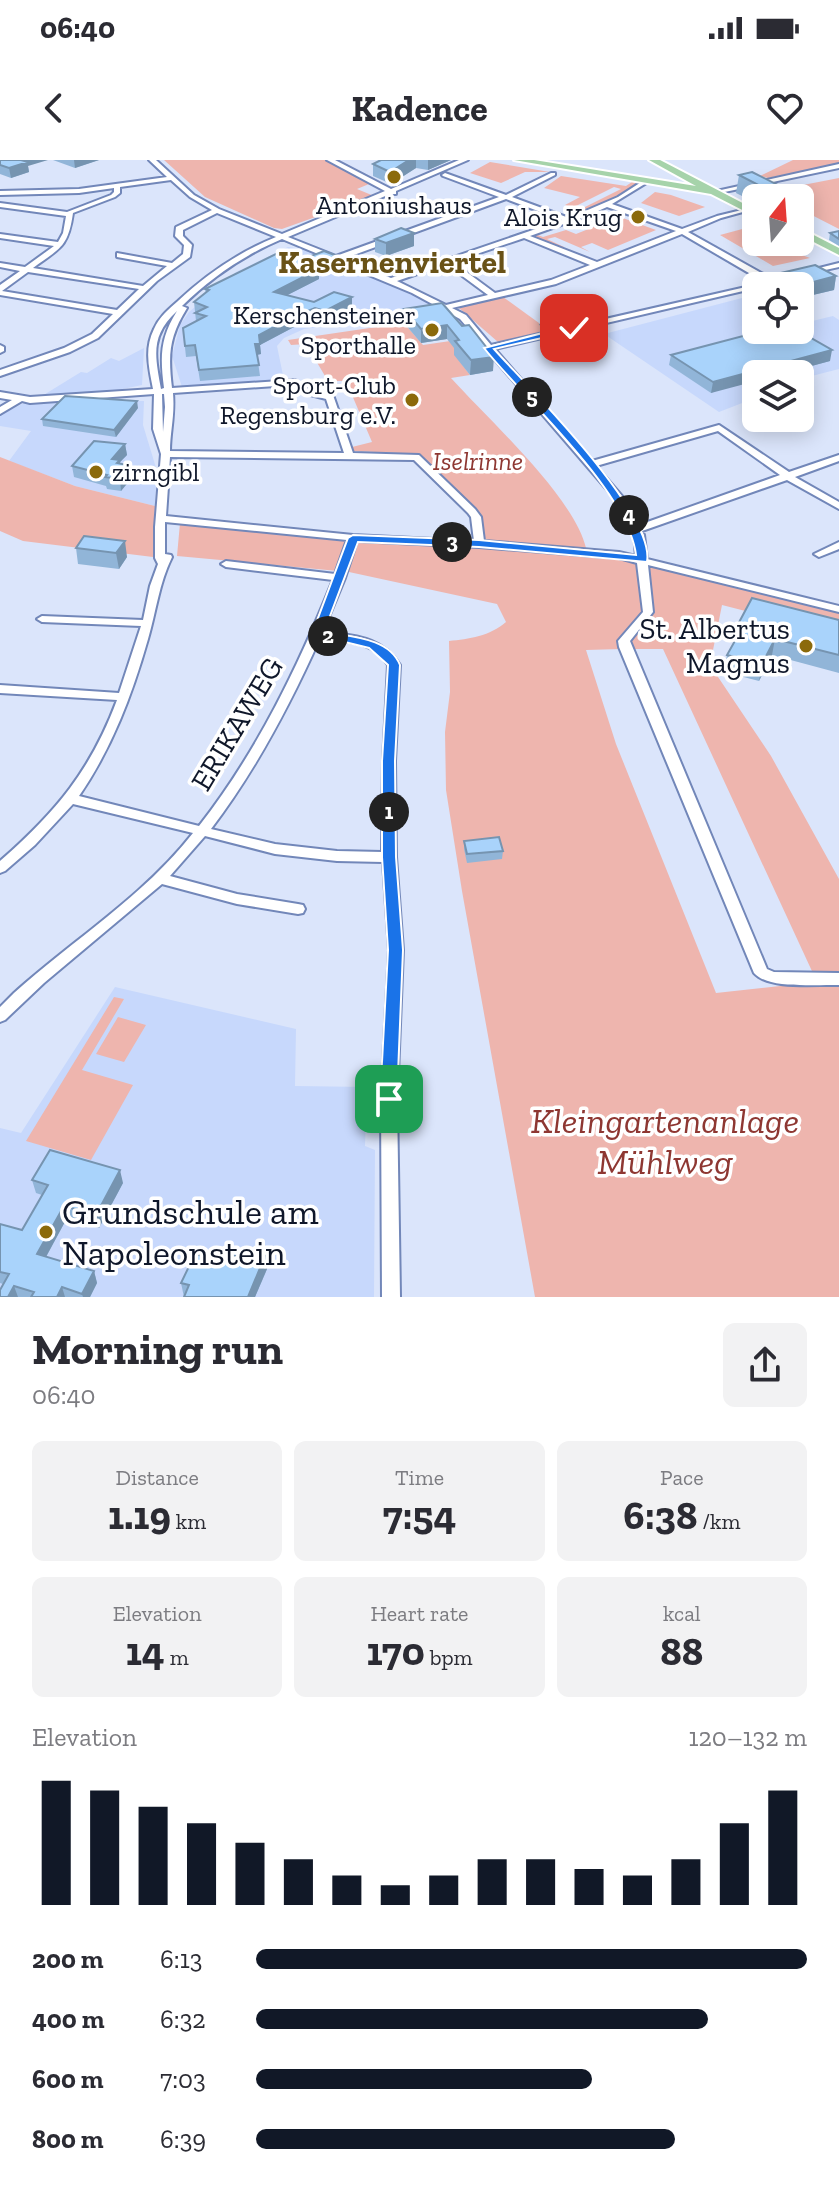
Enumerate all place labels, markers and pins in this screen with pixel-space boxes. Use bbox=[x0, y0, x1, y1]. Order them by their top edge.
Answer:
marker: Antoniushaus bbox=[385, 168, 403, 186]
place label: Antoniushaus bbox=[316, 189, 472, 221]
place label: Alois Krug bbox=[504, 201, 622, 233]
marker: Alois Krug bbox=[629, 208, 647, 226]
pin bbox=[540, 294, 608, 362]
place label: Kerschensteiner Sporthalle bbox=[233, 299, 416, 361]
marker: Kerschensteiner Sporthalle bbox=[423, 321, 441, 339]
place label: Sport-Club Regensburg e.V. bbox=[220, 369, 396, 431]
pin: 5 bbox=[512, 377, 552, 417]
marker: Sport-Club Regensburg e.V. bbox=[403, 391, 421, 409]
place label: zirngibl bbox=[112, 456, 200, 488]
marker: zirngibl bbox=[87, 463, 105, 481]
pin: 4 bbox=[609, 495, 649, 535]
pin: 3 bbox=[432, 522, 472, 562]
place label: St. Albertus Magnus bbox=[639, 611, 790, 681]
pin: 2 bbox=[308, 616, 348, 656]
marker: St. Albertus Magnus bbox=[797, 637, 815, 655]
pin: 1 bbox=[369, 792, 409, 832]
pin bbox=[355, 1065, 423, 1133]
place label: Grundschule am Napoleonstein bbox=[62, 1190, 318, 1274]
marker: Grundschule am Napoleonstein bbox=[37, 1223, 55, 1241]

